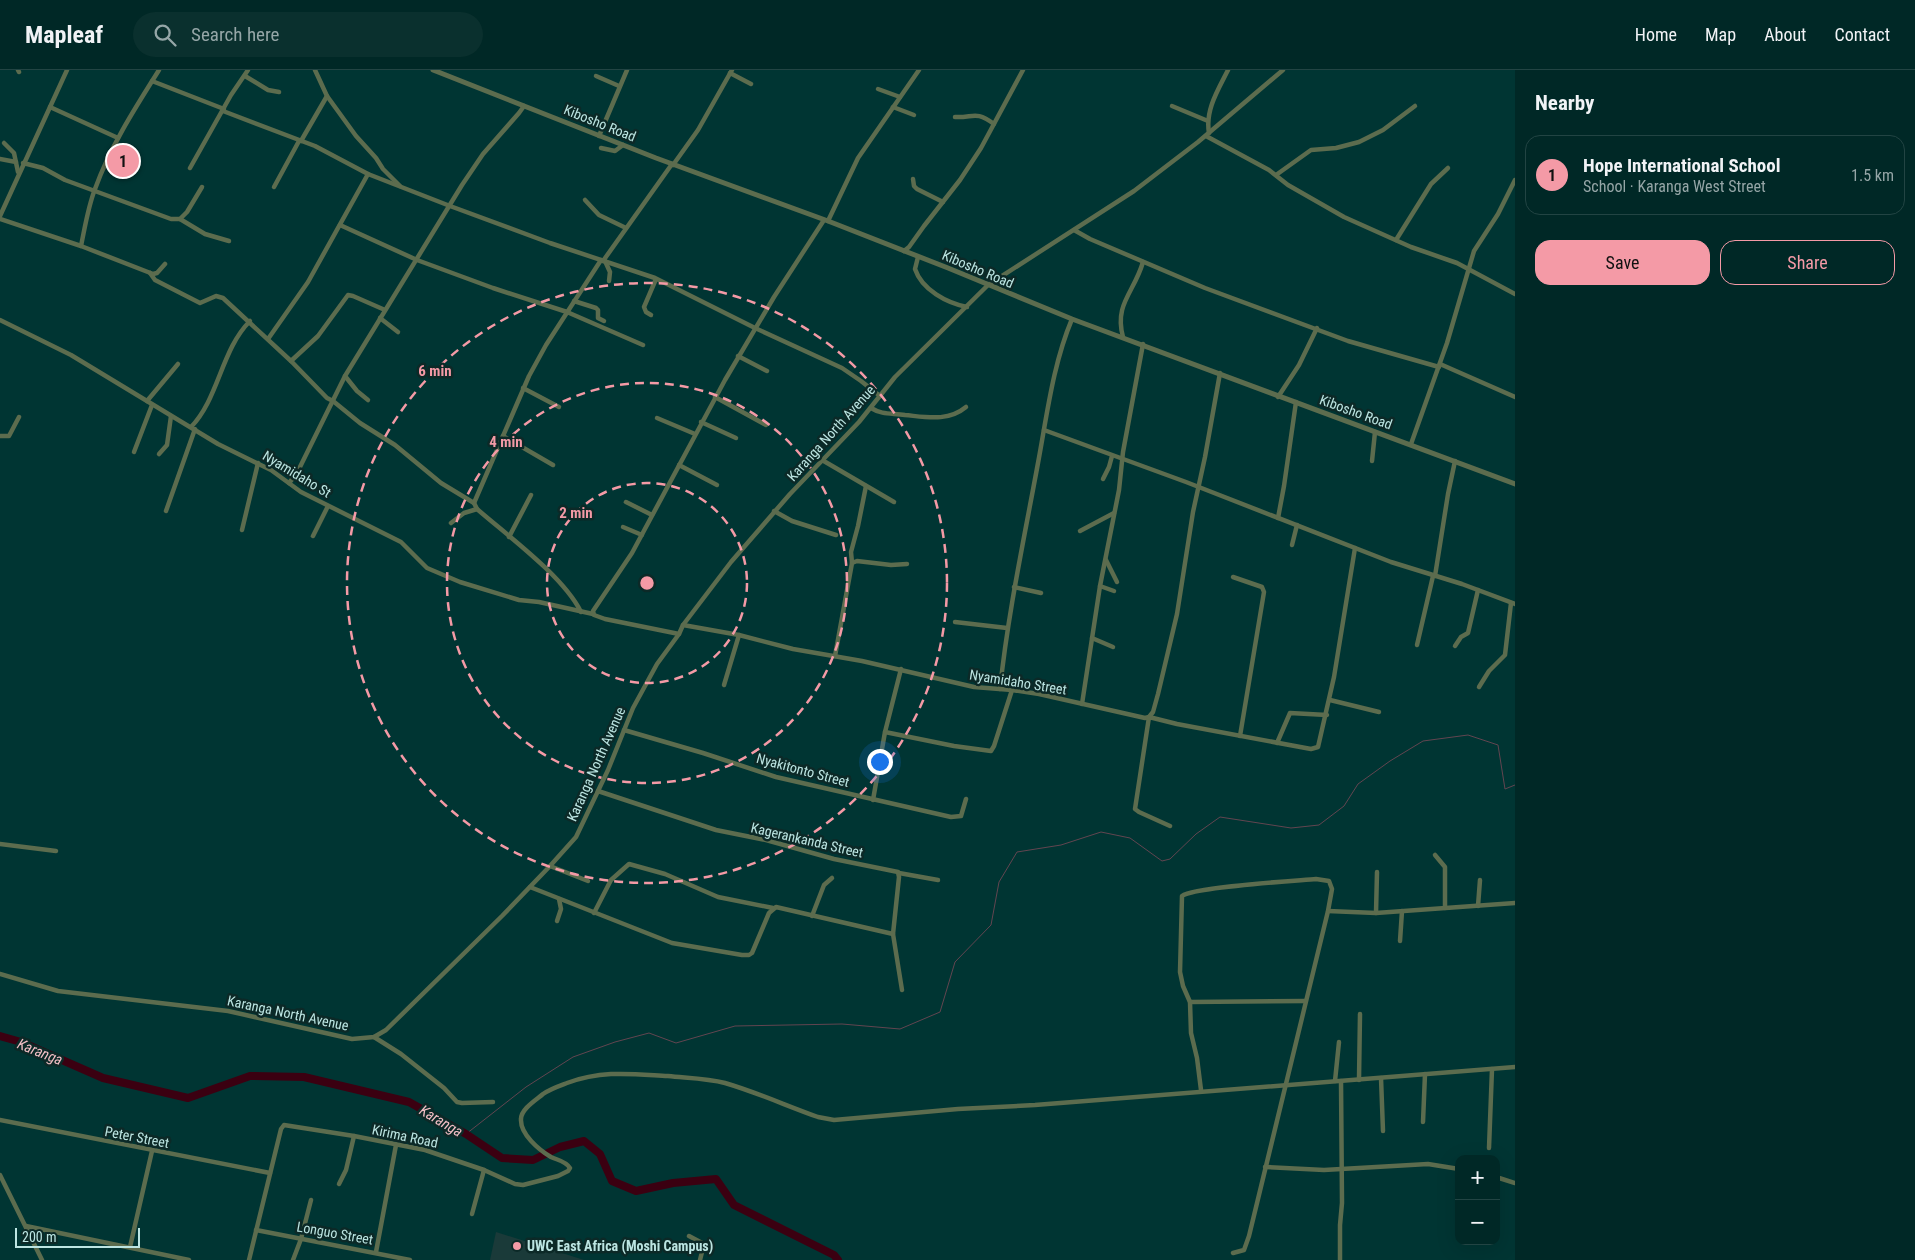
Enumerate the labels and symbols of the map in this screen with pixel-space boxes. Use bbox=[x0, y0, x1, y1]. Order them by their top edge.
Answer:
street label: Kibosho Road bbox=[562, 101, 638, 145]
pin: 1 bbox=[107, 142, 139, 180]
street label: Kibosho Road bbox=[940, 247, 1016, 291]
text: 6 min bbox=[418, 362, 452, 380]
street label: Karanga North Avenue bbox=[784, 381, 879, 484]
street label: Kibosho Road bbox=[1317, 391, 1395, 433]
text: 4 min bbox=[489, 433, 523, 451]
street label: Nyamidaho St bbox=[260, 447, 334, 501]
text: 2 min bbox=[559, 504, 593, 522]
centre of rings bbox=[638, 574, 656, 592]
street label: Nyamidaho Street bbox=[968, 666, 1068, 698]
street label: Karanga North Avenue bbox=[564, 704, 629, 824]
your location bbox=[867, 749, 893, 775]
street label: Nyakitonto Street bbox=[755, 750, 851, 790]
street label: Kagerankanda Street bbox=[749, 819, 865, 861]
street label: Karanga North Avenue bbox=[226, 992, 350, 1034]
water label: Karanga bbox=[15, 1035, 65, 1069]
water label: Karanga bbox=[416, 1101, 466, 1141]
street label: Kirima Road bbox=[371, 1121, 439, 1151]
street label: Peter Street bbox=[103, 1123, 171, 1151]
street label: Longuo Street bbox=[296, 1218, 374, 1248]
scale bar bbox=[15, 1225, 140, 1248]
place label: UWC East Africa (Moshi Campus) bbox=[527, 1238, 713, 1255]
marker: UWC East Africa (Moshi Campus) bbox=[511, 1240, 523, 1252]

